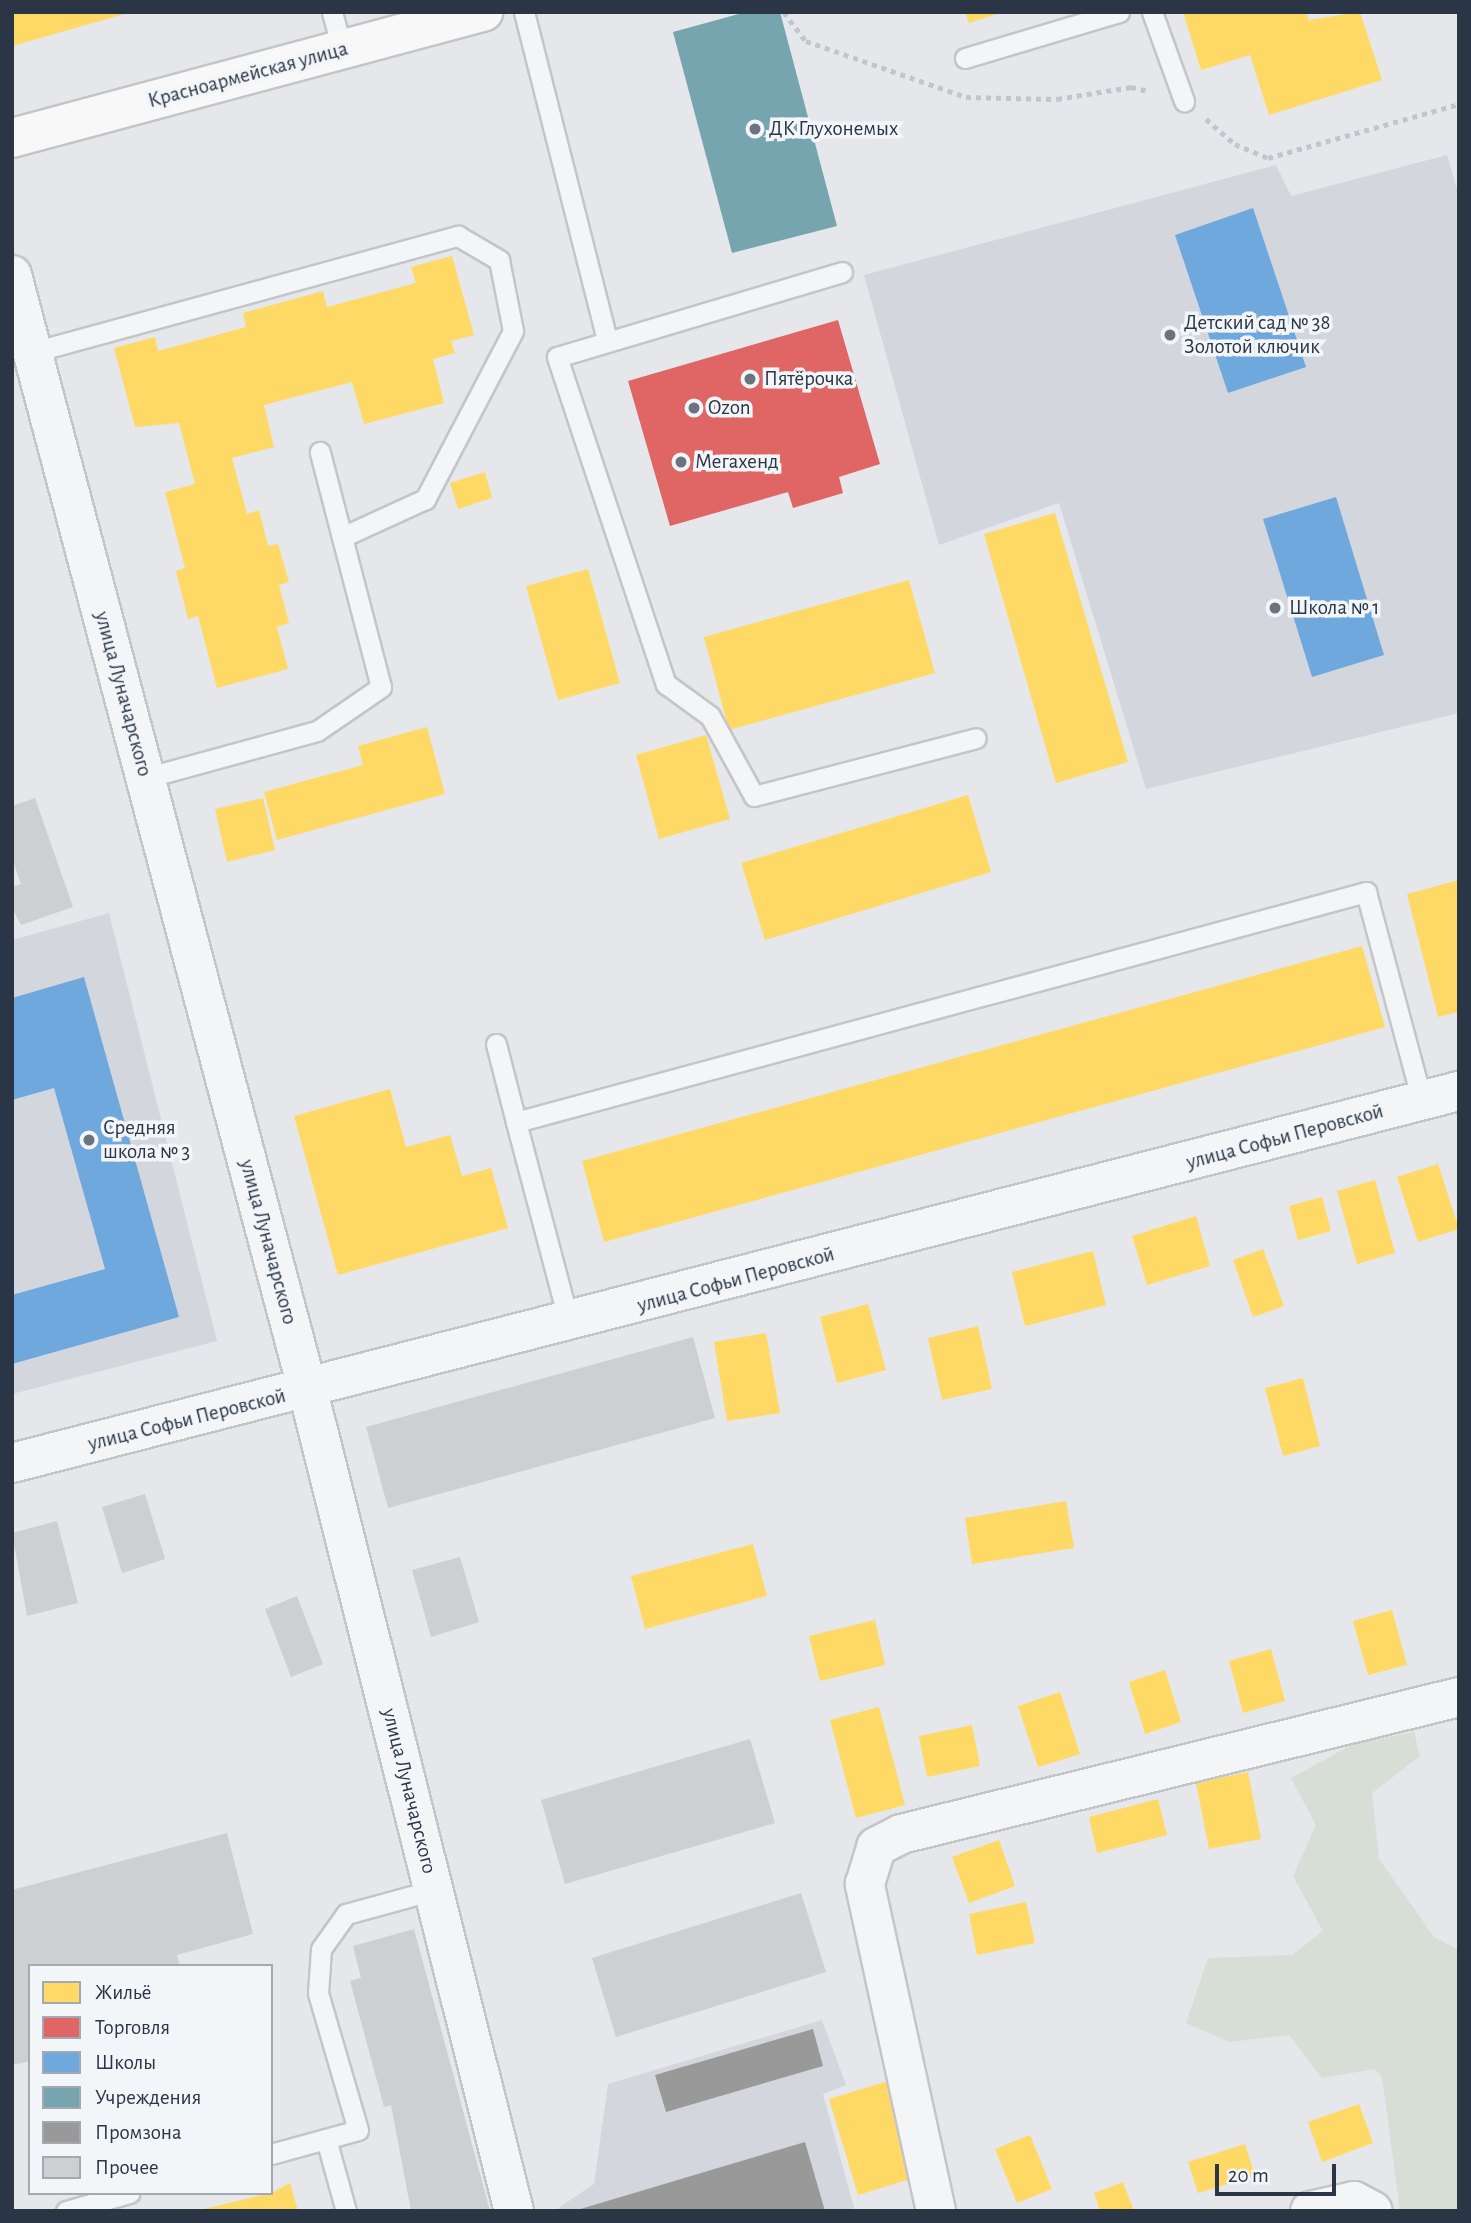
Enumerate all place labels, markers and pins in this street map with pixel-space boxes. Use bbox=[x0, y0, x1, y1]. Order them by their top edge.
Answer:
place label: ДК Глухонемых bbox=[769, 116, 898, 142]
marker: ДК Глухонемых bbox=[747, 121, 763, 137]
place label: Детский сад № 38 Золотой ключик bbox=[1184, 310, 1330, 360]
marker: Детский сад № 38 Золотой ключик bbox=[1162, 327, 1178, 343]
place label: Пятёрочка bbox=[764, 366, 853, 392]
marker: Пятёрочка bbox=[742, 371, 758, 387]
place label: Ozon bbox=[708, 395, 751, 421]
marker: Ozon bbox=[686, 400, 702, 416]
place label: Мегахенд bbox=[695, 449, 779, 475]
marker: Мегахенд bbox=[673, 454, 689, 470]
place label: Школа № 1 bbox=[1289, 595, 1380, 621]
marker: Школа № 1 bbox=[1267, 600, 1283, 616]
place label: Средняя школа № 3 bbox=[103, 1115, 190, 1165]
marker: Средняя школа № 3 bbox=[81, 1132, 97, 1148]

